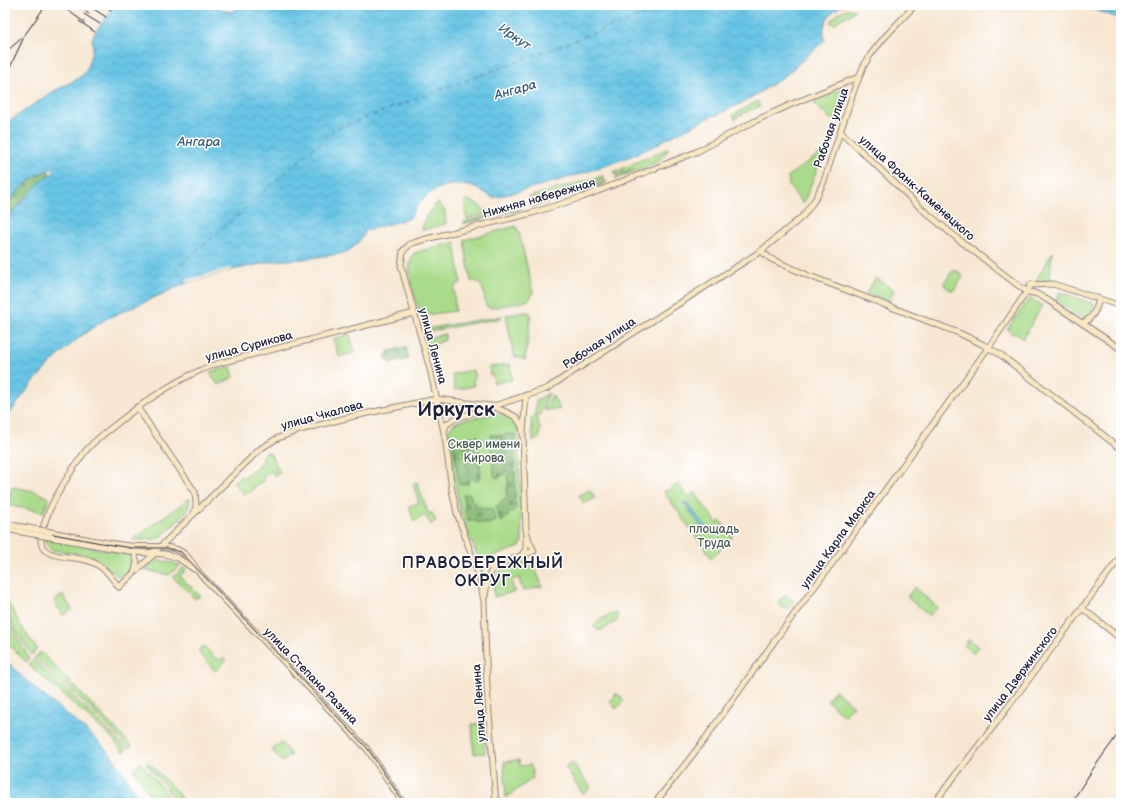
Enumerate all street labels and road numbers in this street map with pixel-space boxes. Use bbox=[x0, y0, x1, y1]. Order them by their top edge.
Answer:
street label: Рабочая улица bbox=[811, 86, 852, 170]
street label: улица Франк-Каменецкого bbox=[856, 133, 978, 244]
street label: Нижняя набережная bbox=[481, 175, 598, 222]
street label: улица Ленина bbox=[415, 306, 450, 386]
street label: Рабочая улица bbox=[560, 314, 639, 373]
street label: улица Сурикова bbox=[204, 328, 294, 365]
street label: улица Чкалова bbox=[280, 397, 365, 434]
street label: улица Карла Маркса bbox=[798, 487, 879, 591]
street label: улица Дзержинского bbox=[980, 624, 1061, 725]
street label: улица Степана Разина bbox=[260, 625, 361, 728]
street label: улица Ленина bbox=[469, 663, 490, 742]

